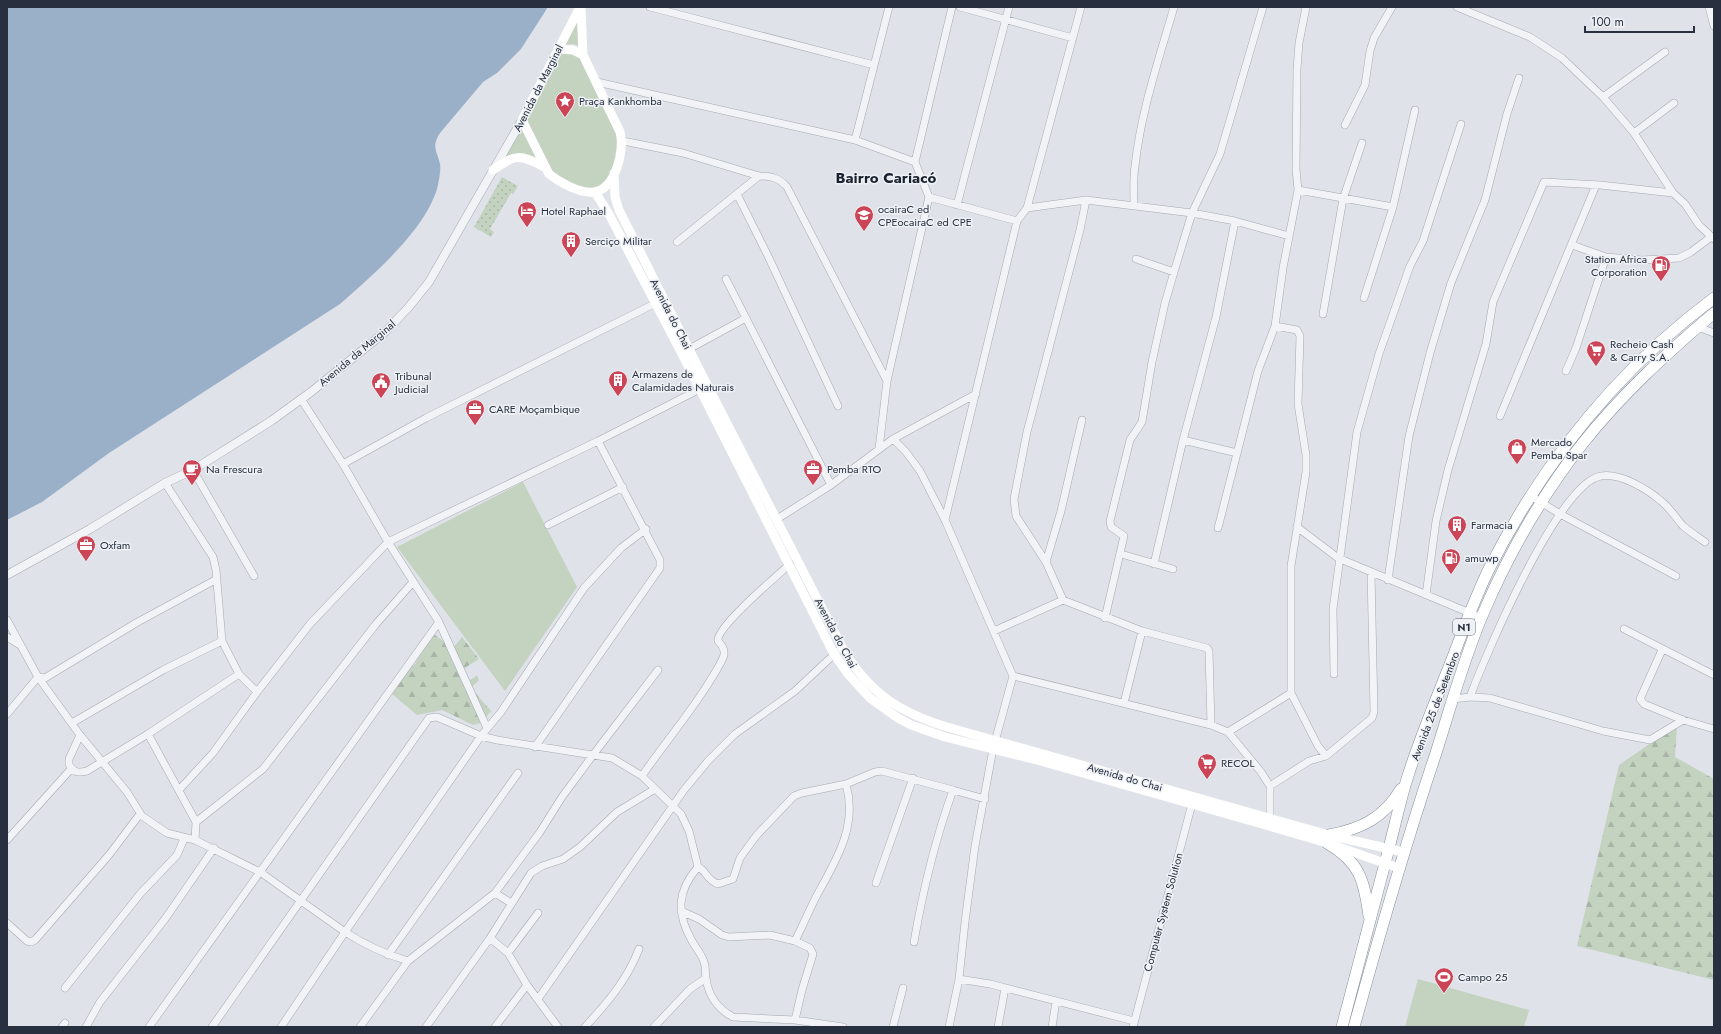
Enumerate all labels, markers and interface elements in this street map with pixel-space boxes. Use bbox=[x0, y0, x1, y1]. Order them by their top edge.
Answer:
scale bar bbox=[1585, 8, 1694, 34]
text: 100 m bbox=[1591, 13, 1624, 31]
street label: Avenida da Marginal bbox=[509, 42, 567, 134]
place icon: Praça Kankhomba bbox=[554, 90, 576, 118]
place label: Praça Kankhomba bbox=[579, 93, 662, 109]
district label: Bairro Cariacó bbox=[836, 167, 937, 189]
hotel icon: Hotel Raphael bbox=[516, 200, 538, 228]
place label: ocairaC ed CPEocairaC ed CPE bbox=[878, 201, 972, 230]
place label: Hotel Raphael bbox=[541, 203, 606, 219]
school or university icon: ocairaC ed CPEocairaC ed CPE bbox=[853, 204, 875, 232]
building icon: Serciço Militar bbox=[560, 230, 582, 258]
place label: Serciço Militar bbox=[585, 233, 652, 249]
place label: Station Africa Corporation bbox=[1585, 251, 1647, 280]
fuel station icon: Station Africa Corporation bbox=[1650, 254, 1672, 282]
street label: Avenida do Chai bbox=[646, 276, 696, 352]
street label: Avenida da Marginal bbox=[315, 316, 399, 390]
place label: Recheio Cash & Carry S.A. bbox=[1610, 336, 1674, 365]
supermarket icon: Recheio Cash & Carry S.A. bbox=[1585, 339, 1607, 367]
place label: Armazens de Calamidades Naturais bbox=[632, 366, 734, 395]
place label: Tribunal Judicial bbox=[393, 368, 432, 397]
building icon: Armazens de Calamidades Naturais bbox=[607, 369, 629, 397]
public building icon: Tribunal Judicial bbox=[370, 371, 392, 399]
office icon: CARE Moçambique bbox=[464, 398, 486, 426]
place label: CARE Moçambique bbox=[489, 401, 580, 417]
place label: Mercado Pemba Spar bbox=[1531, 434, 1587, 463]
shop icon: Mercado Pemba Spar bbox=[1506, 437, 1528, 465]
cafe icon: Na Frescura bbox=[181, 458, 203, 486]
office icon: Pemba RTO bbox=[802, 458, 824, 486]
place label: Na Frescura bbox=[206, 461, 262, 477]
place label: Pemba RTO bbox=[827, 461, 882, 477]
building icon: Farmacia bbox=[1446, 514, 1468, 542]
place label: Farmacia bbox=[1471, 517, 1513, 533]
office icon: Oxfam bbox=[75, 534, 97, 562]
place label: Oxfam bbox=[100, 537, 130, 553]
fuel station icon: amuwp bbox=[1440, 547, 1462, 575]
place label: amuwp bbox=[1465, 550, 1498, 566]
street label: Avenida do Chai bbox=[811, 595, 861, 671]
road number: N1 bbox=[1453, 619, 1475, 635]
street label: Avenida 25 de Setembro bbox=[1407, 649, 1463, 763]
supermarket icon: RECOL bbox=[1196, 752, 1218, 780]
place label: RECOL bbox=[1221, 755, 1254, 771]
street label: Avenida do Chai bbox=[1086, 759, 1165, 795]
street label: Computer System Solution bbox=[1139, 851, 1187, 973]
sports icon: Campo 25 bbox=[1433, 966, 1455, 994]
place label: Campo 25 bbox=[1458, 969, 1507, 985]

